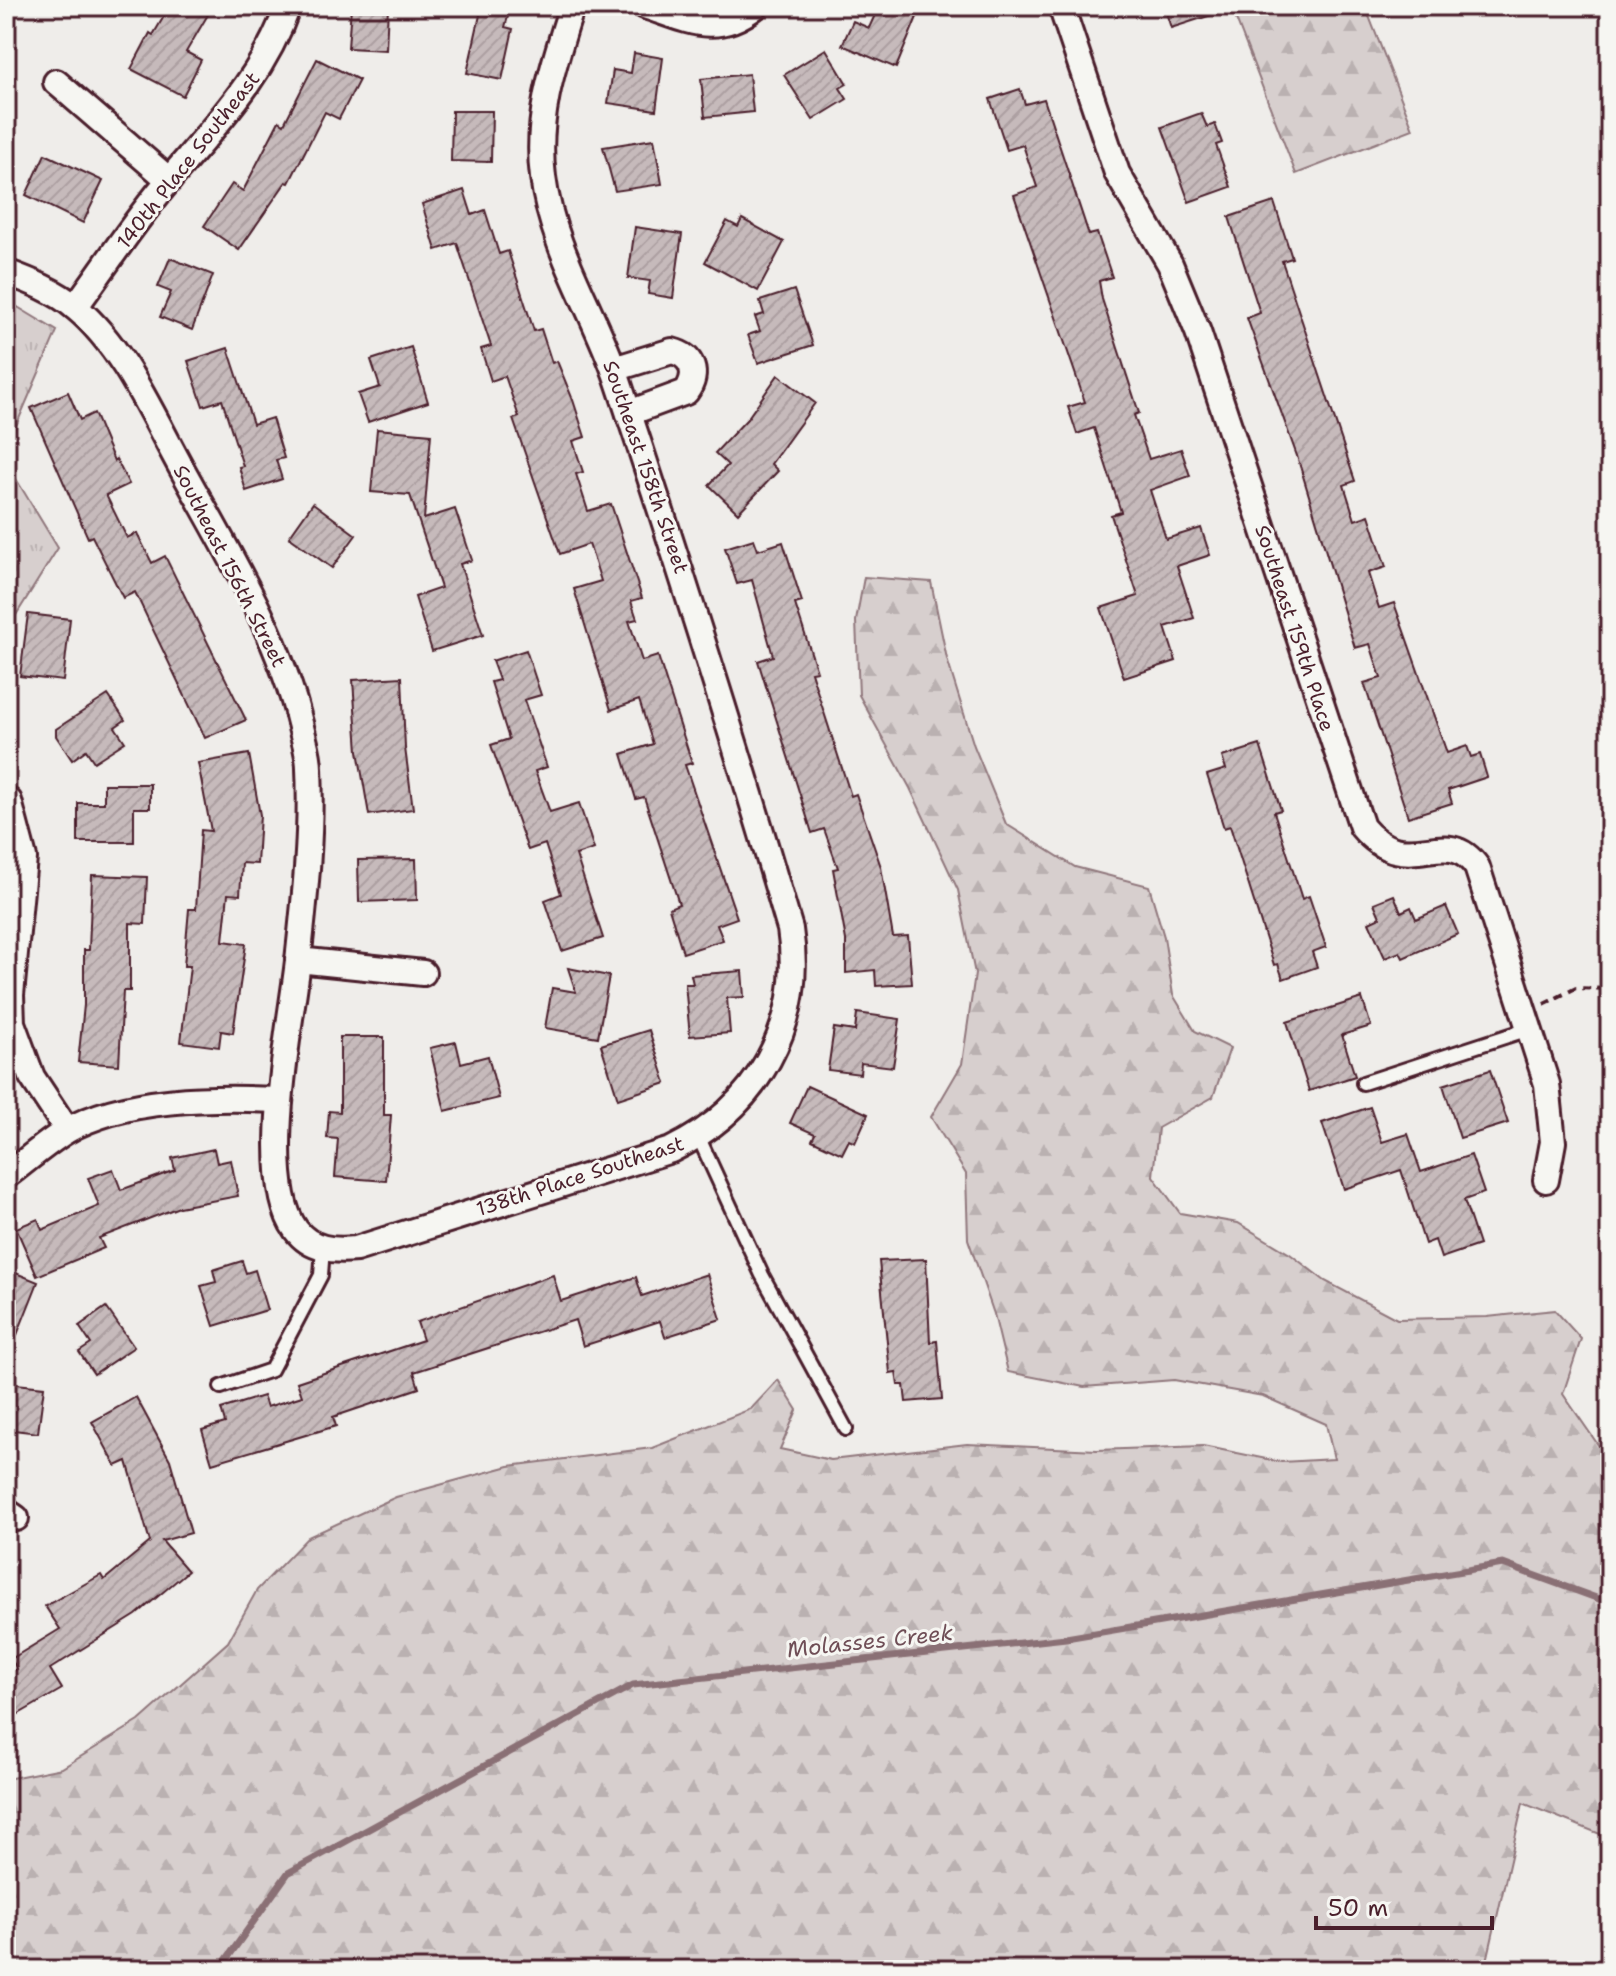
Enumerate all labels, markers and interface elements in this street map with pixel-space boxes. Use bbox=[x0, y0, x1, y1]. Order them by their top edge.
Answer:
street label: 140th Place Southeast bbox=[111, 66, 265, 254]
street label: Southeast 158th Street bbox=[597, 357, 695, 577]
street label: Southeast 156th Street bbox=[168, 460, 292, 672]
street label: Southeast 159th Place bbox=[1249, 522, 1341, 734]
street label: 138th Place Southeast bbox=[473, 1130, 687, 1222]
water label: Molasses Creek bbox=[786, 1618, 955, 1664]
scale bar bbox=[1316, 1880, 1492, 1930]
text: 50 m bbox=[1328, 1892, 1388, 1924]

